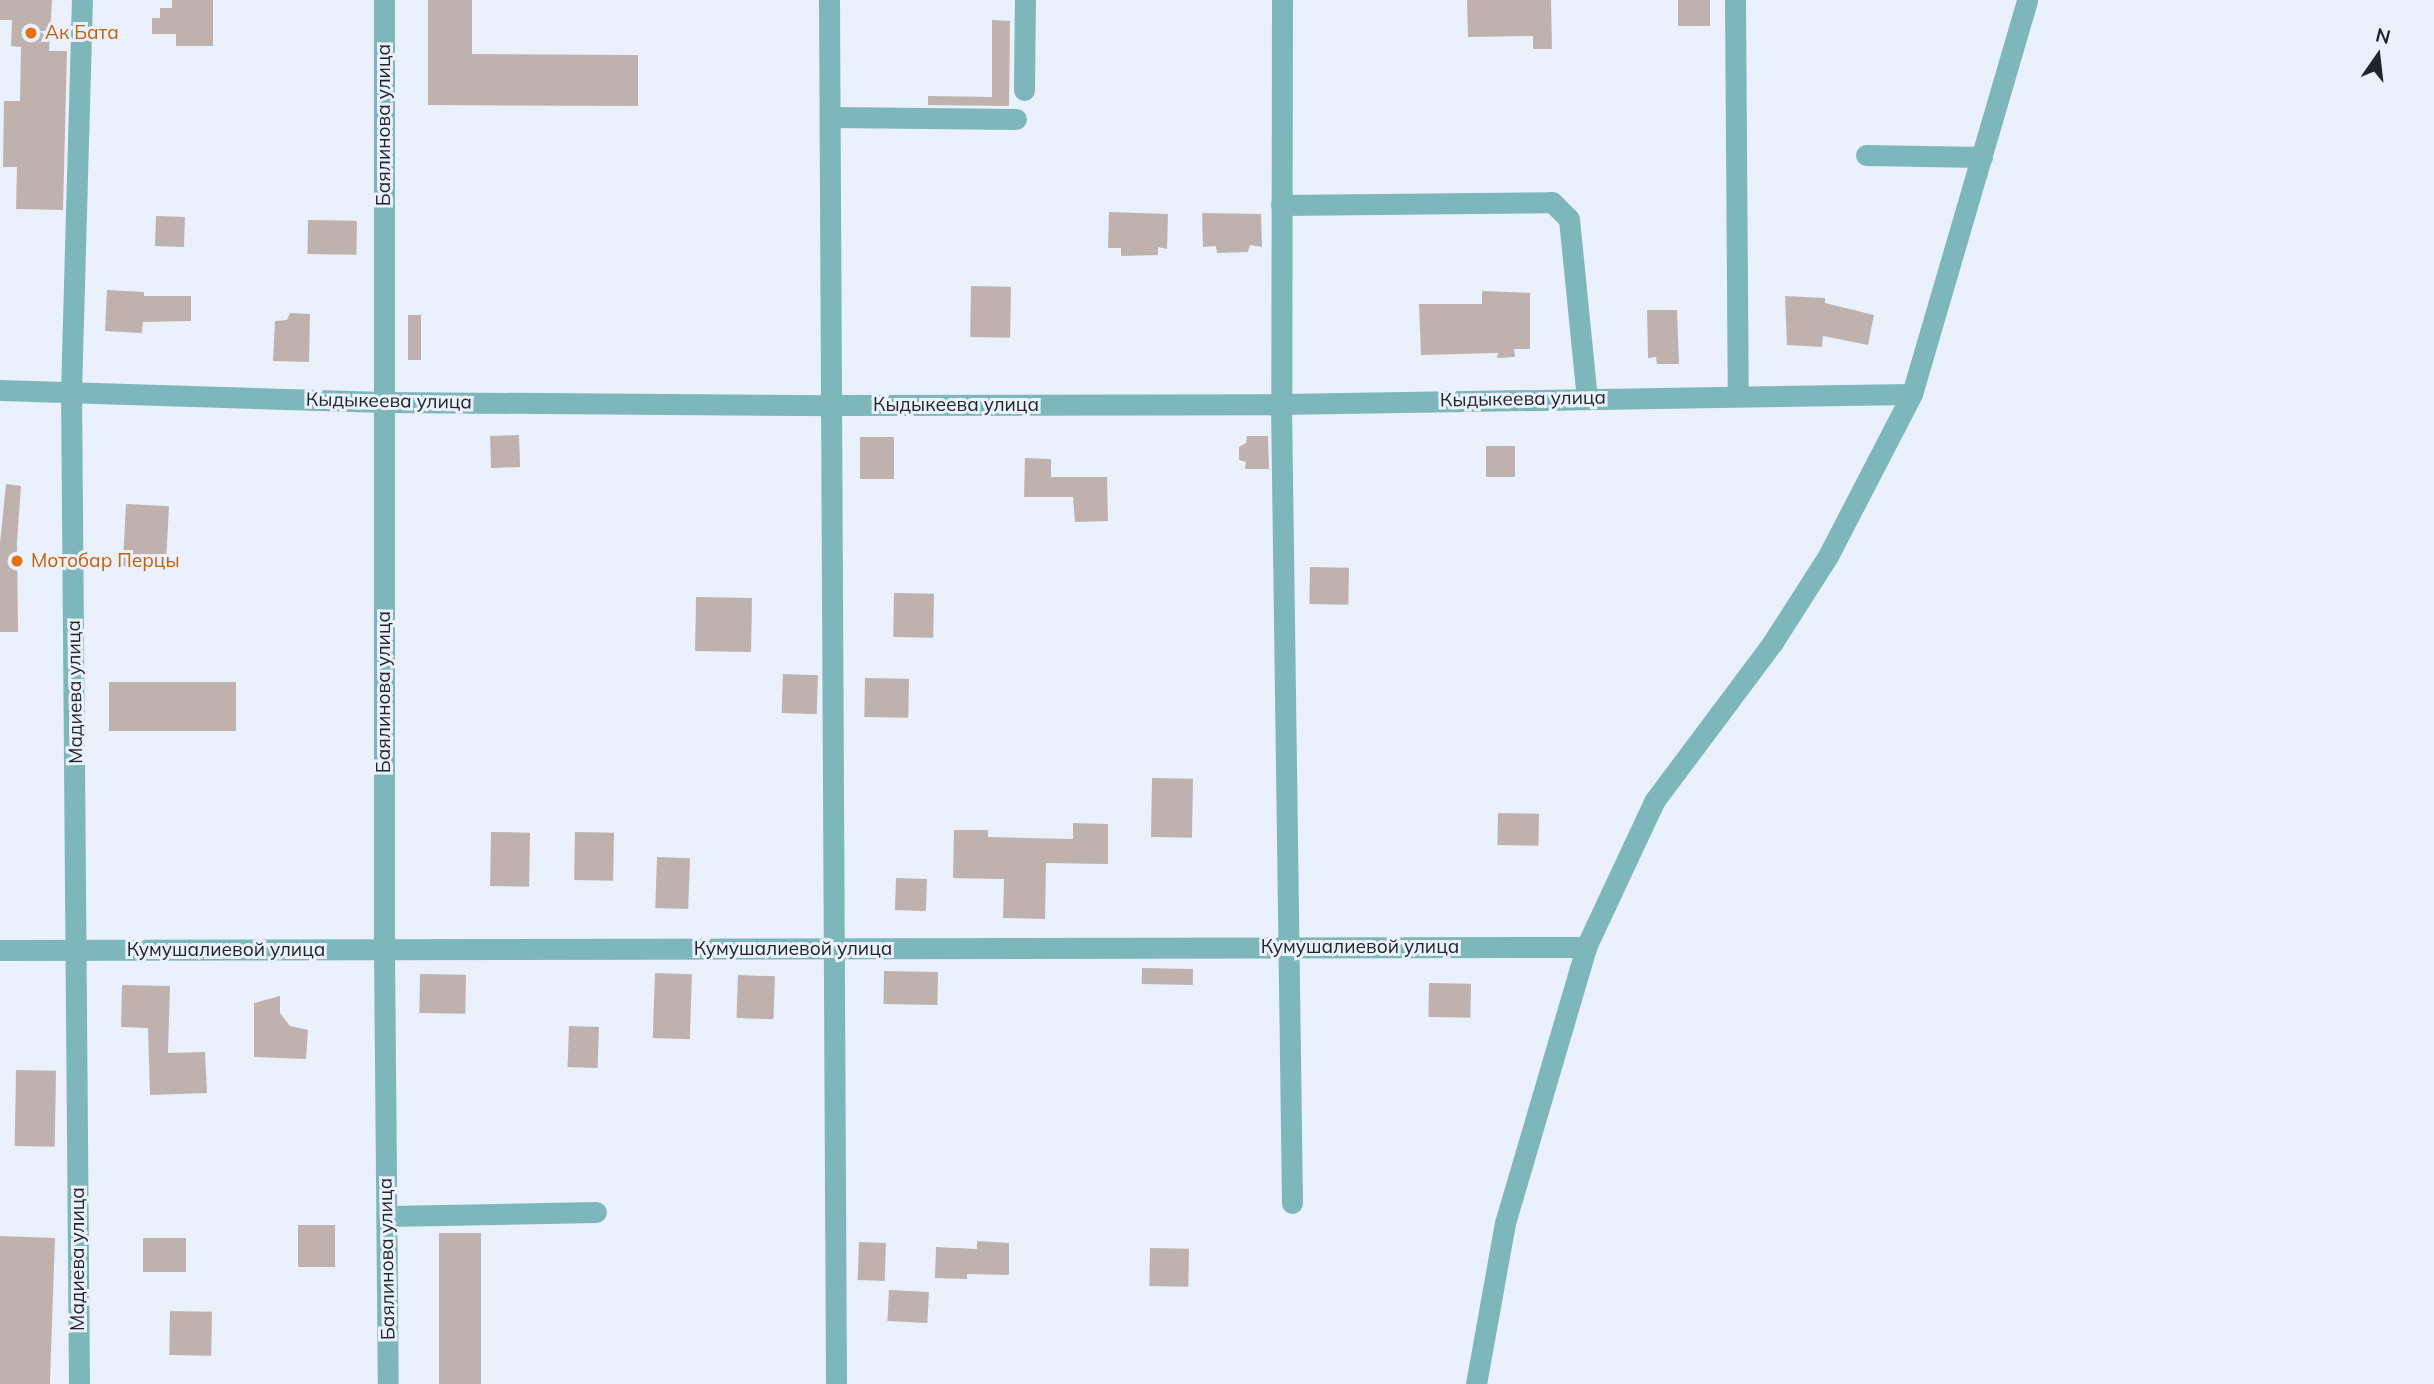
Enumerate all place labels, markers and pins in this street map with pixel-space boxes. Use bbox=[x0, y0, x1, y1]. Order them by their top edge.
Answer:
place label: Ак Бата bbox=[45, 22, 119, 44]
marker: Ак Бата bbox=[23, 25, 39, 41]
place label: Мотобар Перцы bbox=[31, 550, 180, 572]
marker: Мотобар Перцы bbox=[9, 553, 25, 569]

